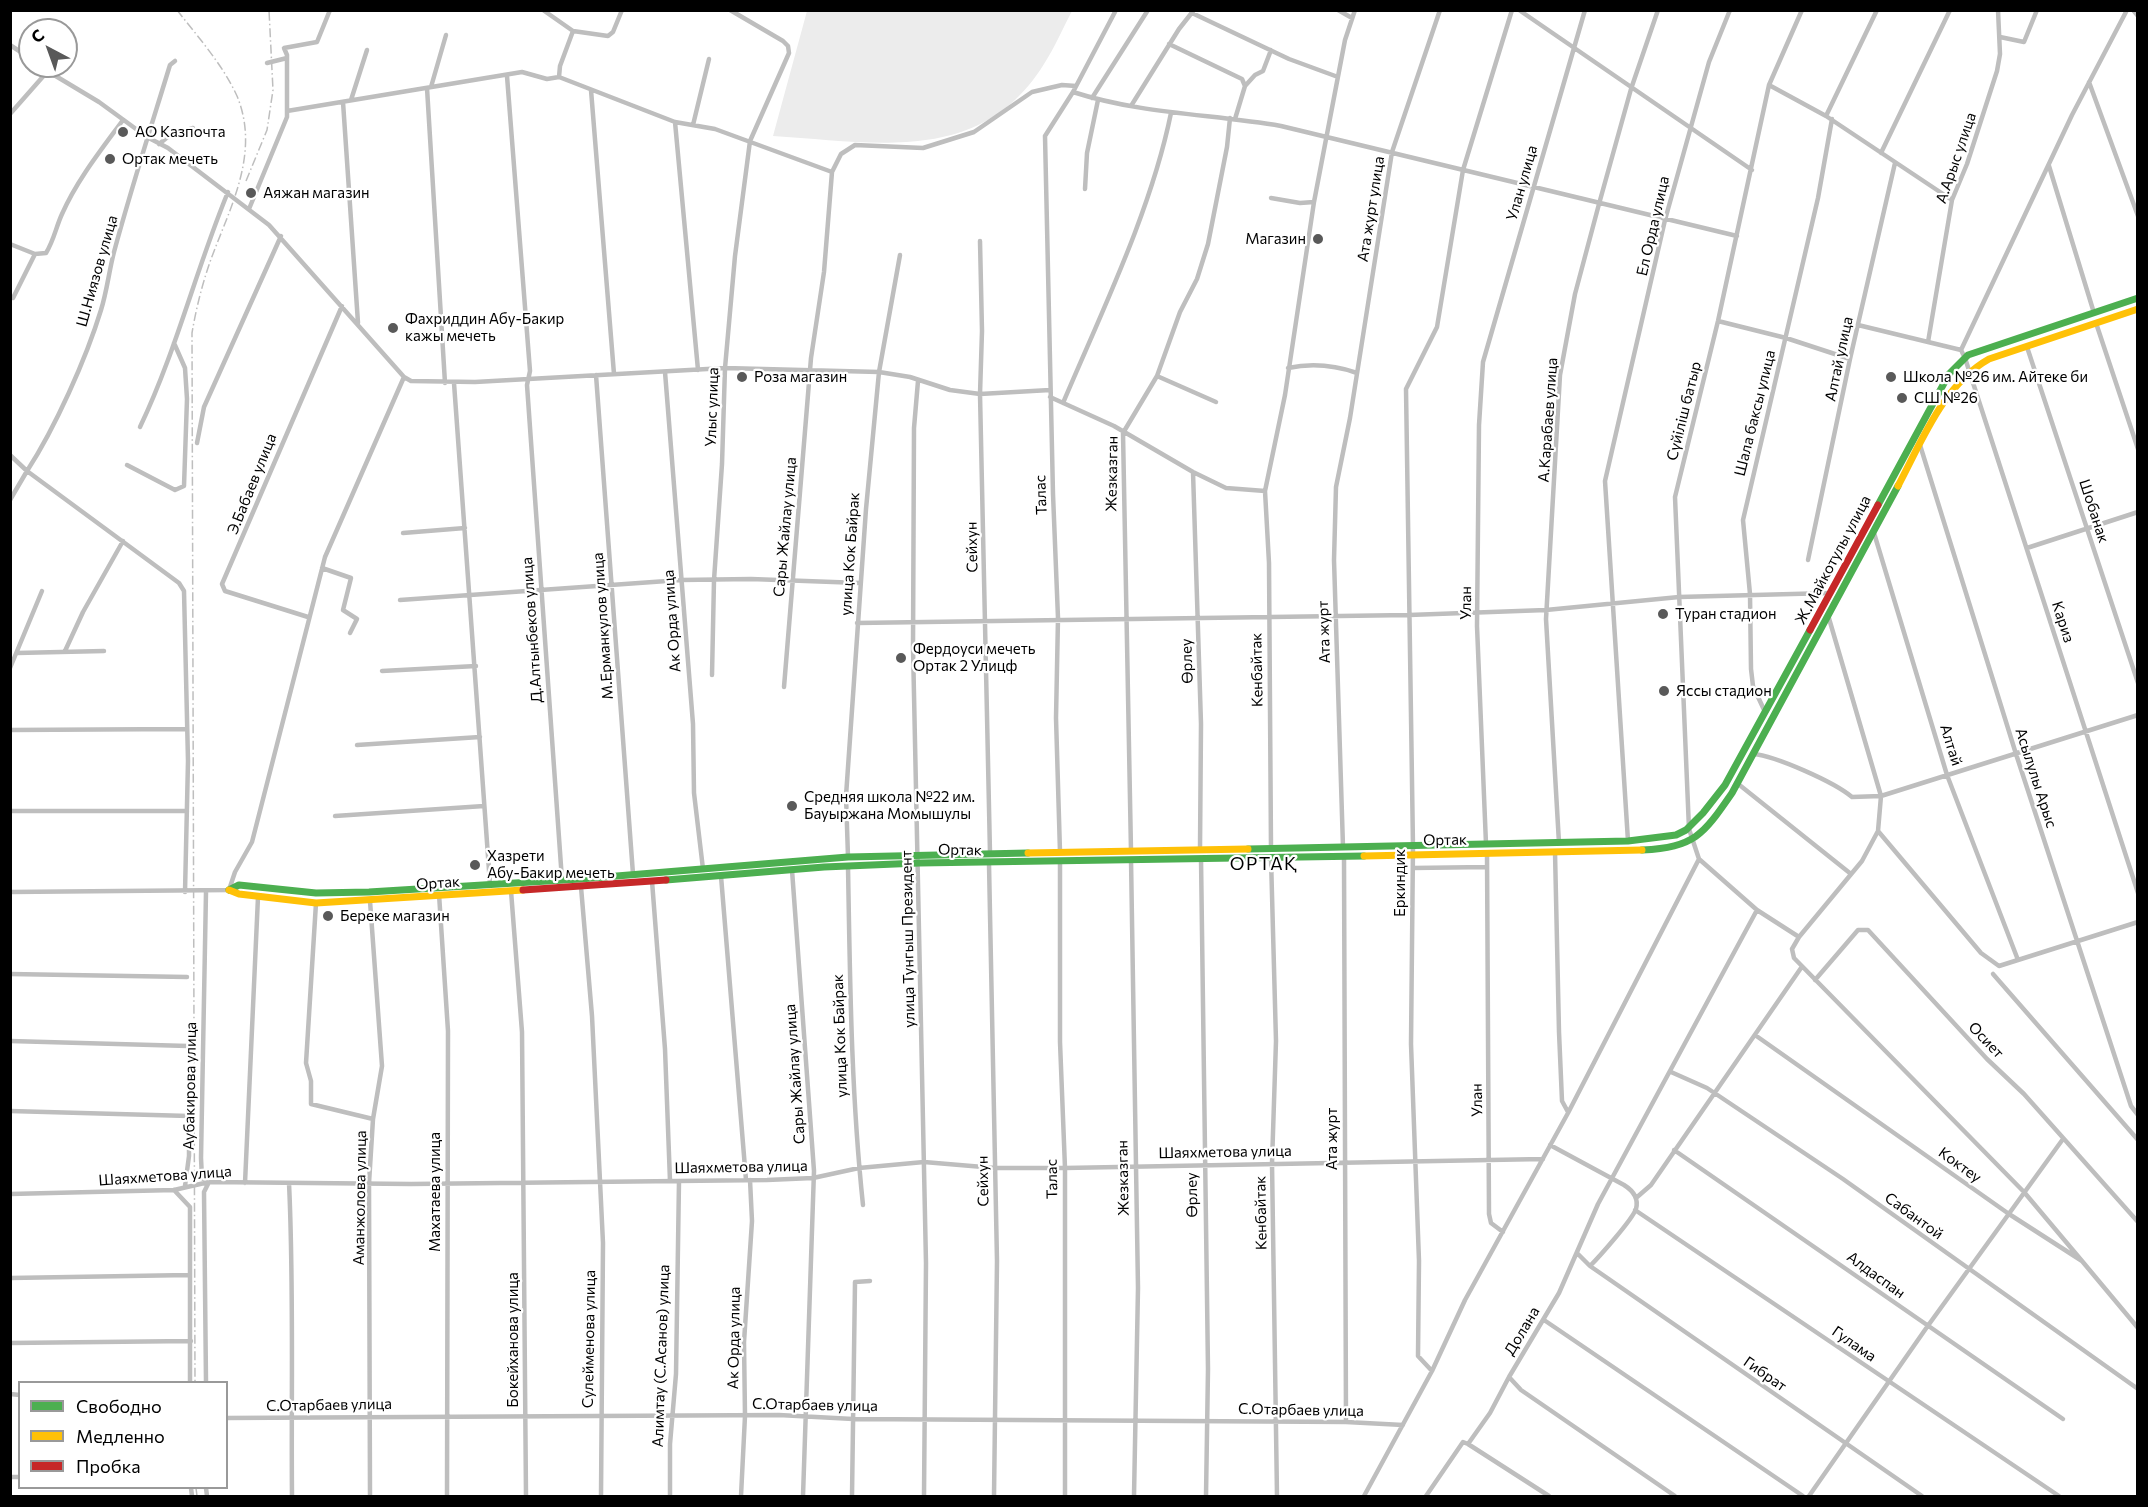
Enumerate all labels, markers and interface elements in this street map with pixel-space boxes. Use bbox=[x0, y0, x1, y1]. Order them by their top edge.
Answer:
north arrow bbox=[18, 18, 78, 78]
text: С bbox=[27, 25, 48, 46]
street label: А.Арыс улица bbox=[1932, 110, 1980, 206]
place label: АО Казпочта bbox=[135, 123, 225, 141]
marker: АО Казпочта bbox=[116, 125, 130, 139]
street label: Улан улица bbox=[1503, 143, 1541, 223]
place label: Ортак мечеть bbox=[122, 150, 218, 168]
marker: Ортак мечеть bbox=[103, 152, 117, 166]
street label: Ата журт улица bbox=[1354, 155, 1388, 263]
street label: Ел Орда улица bbox=[1633, 174, 1673, 278]
place label: Аяжан магазин bbox=[263, 184, 370, 202]
marker: Аяжан магазин bbox=[244, 186, 258, 200]
street label: Ш.Ниязов улица bbox=[72, 213, 122, 329]
place label: Магазин bbox=[1245, 230, 1306, 248]
marker: Магазин bbox=[1311, 232, 1325, 246]
place label: Фахриддин Абу-Бакир кажы мечеть bbox=[405, 310, 564, 345]
street label: Алтай улица bbox=[1821, 315, 1857, 403]
marker: Фахриддин Абу-Бакир кажы мечеть bbox=[386, 321, 400, 335]
street label: Шала баксы улица bbox=[1731, 348, 1779, 478]
street label: А.Карабаев улица bbox=[1535, 357, 1561, 483]
street label: Сүйіліш батыр bbox=[1663, 360, 1705, 462]
street label: Улыс улица bbox=[702, 367, 722, 447]
place label: Роза магазин bbox=[754, 368, 847, 386]
place label: Школа №26 им. Айтеке би bbox=[1903, 368, 2088, 386]
marker: Роза магазин bbox=[735, 370, 749, 384]
marker: Школа №26 им. Айтеке би bbox=[1884, 370, 1898, 384]
place label: СШ №26 bbox=[1914, 389, 1978, 407]
marker: СШ №26 bbox=[1895, 391, 1909, 405]
street label: Э.Бабаев улица bbox=[224, 431, 280, 537]
street label: Жезказган bbox=[1102, 436, 1122, 512]
street label: Сары Жайлау улица bbox=[770, 456, 800, 598]
street label: Талас bbox=[1031, 475, 1051, 515]
street label: Шобанак bbox=[2075, 477, 2113, 545]
street label: улица Кок Байрак bbox=[837, 492, 863, 616]
street label: Ж.Майкотулы улица bbox=[1791, 492, 1875, 628]
street label: Сейхун bbox=[963, 521, 981, 573]
street label: М.Ерманкулов улица bbox=[589, 552, 617, 700]
street label: Д.Алтынбеков улица bbox=[518, 556, 546, 704]
street label: Ак Орда улица bbox=[659, 569, 685, 673]
street label: Улан bbox=[1457, 586, 1475, 620]
street label: Кариз bbox=[2048, 599, 2078, 645]
street label: Ата журт bbox=[1314, 600, 1334, 664]
place label: Туран стадион bbox=[1675, 605, 1777, 623]
marker: Туран стадион bbox=[1656, 607, 1670, 621]
street label: Кенбайтак bbox=[1247, 633, 1267, 707]
street label: Өрлеу bbox=[1177, 638, 1197, 684]
place label: Фердоуси мечеть Ортак 2 Улицф bbox=[913, 640, 1036, 675]
marker: Фердоуси мечеть Ортак 2 Улицф bbox=[894, 651, 908, 665]
place label: Яссы стадион bbox=[1676, 682, 1772, 700]
marker: Яссы стадион bbox=[1657, 684, 1671, 698]
street label: Алтай bbox=[1936, 722, 1966, 768]
street label: Асылулы Арыс bbox=[2011, 726, 2061, 830]
place label: Средняя школа №22 им. Бауыржана Момышулы bbox=[804, 788, 975, 823]
marker: Средняя школа №22 им. Бауыржана Момышулы bbox=[785, 799, 799, 813]
street label: Ортак bbox=[1423, 831, 1467, 849]
street label: Ортак bbox=[938, 841, 982, 859]
place label: Хазрети Абу-Бакир мечеть bbox=[487, 847, 615, 882]
street label: Еркиндик bbox=[1391, 849, 1409, 917]
street label: улица Тунгыш Президент bbox=[897, 850, 919, 1028]
district label: ОРТАҚ bbox=[1230, 853, 1298, 875]
marker: Хазрети Абу-Бакир мечеть bbox=[468, 858, 482, 872]
street label: Ортак bbox=[416, 872, 460, 894]
place label: Береке магазин bbox=[340, 907, 450, 925]
marker: Береке магазин bbox=[321, 909, 335, 923]
street label: улица Кок Байрак bbox=[829, 974, 851, 1098]
street label: Сары Жайлау улица bbox=[781, 1003, 809, 1145]
street label: Осиет bbox=[1965, 1018, 2007, 1062]
street label: Аубакирова улица bbox=[180, 1022, 200, 1150]
street label: Улан bbox=[1468, 1083, 1486, 1117]
street label: Ата журт bbox=[1323, 1108, 1341, 1170]
street label: Аманжолова улица bbox=[350, 1130, 370, 1266]
street label: Махатаева улица bbox=[426, 1132, 444, 1252]
street label: Жезказган bbox=[1113, 1140, 1133, 1216]
street label: Шаяхметова улица bbox=[1158, 1142, 1292, 1162]
street label: Коктеу bbox=[1935, 1143, 1985, 1187]
street label: Сейхун bbox=[974, 1155, 992, 1207]
street label: Шаяхметова улица bbox=[674, 1157, 808, 1177]
street label: Талас bbox=[1043, 1159, 1061, 1199]
street label: Шаяхметова улица bbox=[98, 1162, 232, 1190]
street label: Өрлеу bbox=[1183, 1172, 1201, 1218]
street label: Кенбайтак bbox=[1251, 1176, 1271, 1250]
street label: Сабантой bbox=[1881, 1189, 1947, 1243]
street label: Алдаспан bbox=[1843, 1248, 1909, 1302]
street label: Алимтау (С.Асанов) улица bbox=[649, 1264, 673, 1448]
street label: Сулейменова улица bbox=[579, 1270, 599, 1408]
street label: Бокейханова улица bbox=[504, 1272, 522, 1408]
street label: Ак Орда улица bbox=[724, 1286, 744, 1390]
street label: Долана bbox=[1501, 1303, 1543, 1359]
street label: Гулама bbox=[1828, 1322, 1880, 1366]
street label: Гибрат bbox=[1740, 1353, 1790, 1395]
legend bbox=[18, 1381, 228, 1489]
text: Свободно bbox=[76, 1395, 162, 1417]
street label: С.Отарбаев улица bbox=[266, 1395, 392, 1415]
street label: С.Отарбаев улица bbox=[752, 1395, 878, 1415]
street label: С.Отарбаев улица bbox=[1238, 1400, 1364, 1420]
text: Медленно bbox=[76, 1425, 165, 1447]
text: Пробка bbox=[76, 1455, 141, 1477]

